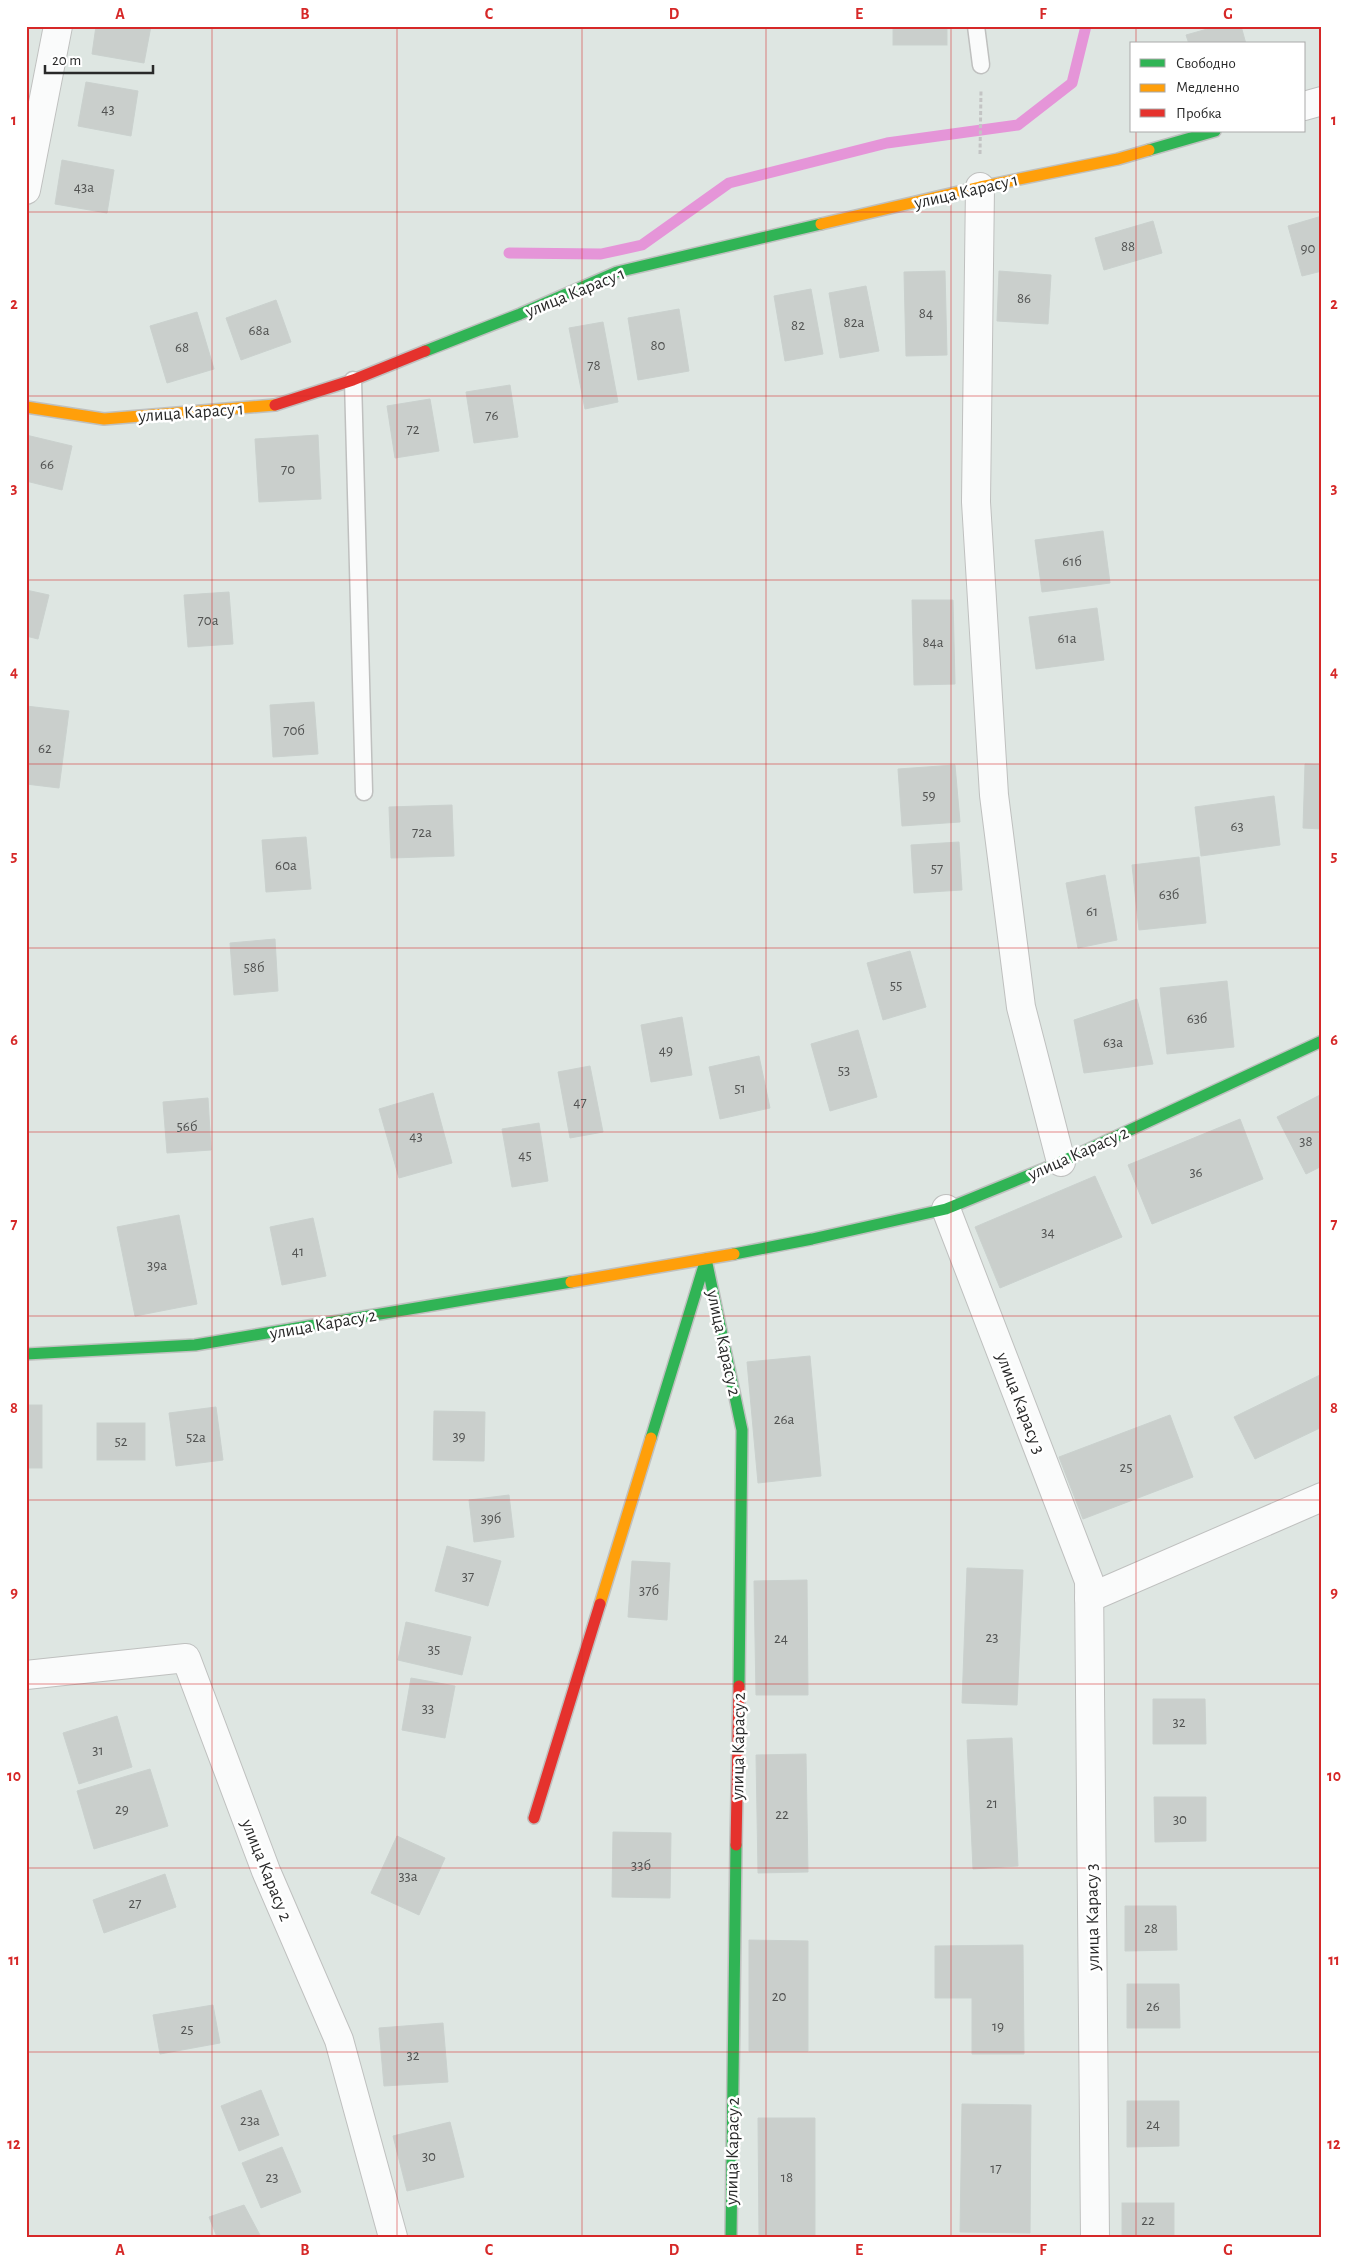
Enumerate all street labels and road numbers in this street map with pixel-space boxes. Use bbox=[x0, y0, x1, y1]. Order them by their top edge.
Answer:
street label: улица Карасу 1 bbox=[912, 171, 1020, 213]
street label: улица Карасу 1 bbox=[522, 265, 628, 321]
street label: улица Карасу 1 bbox=[137, 400, 244, 426]
street label: улица Карасу 2 bbox=[1025, 1124, 1131, 1184]
street label: улица Карасу 2 bbox=[703, 1288, 743, 1398]
street label: улица Карасу 2 bbox=[268, 1307, 378, 1343]
street label: улица Карасу 3 bbox=[992, 1349, 1048, 1457]
street label: улица Карасу 2 bbox=[729, 1692, 749, 1801]
street label: улица Карасу 2 bbox=[237, 1816, 295, 1924]
street label: улица Карасу 3 bbox=[1083, 1863, 1103, 1972]
street label: улица Карасу 2 bbox=[723, 2097, 743, 2206]

